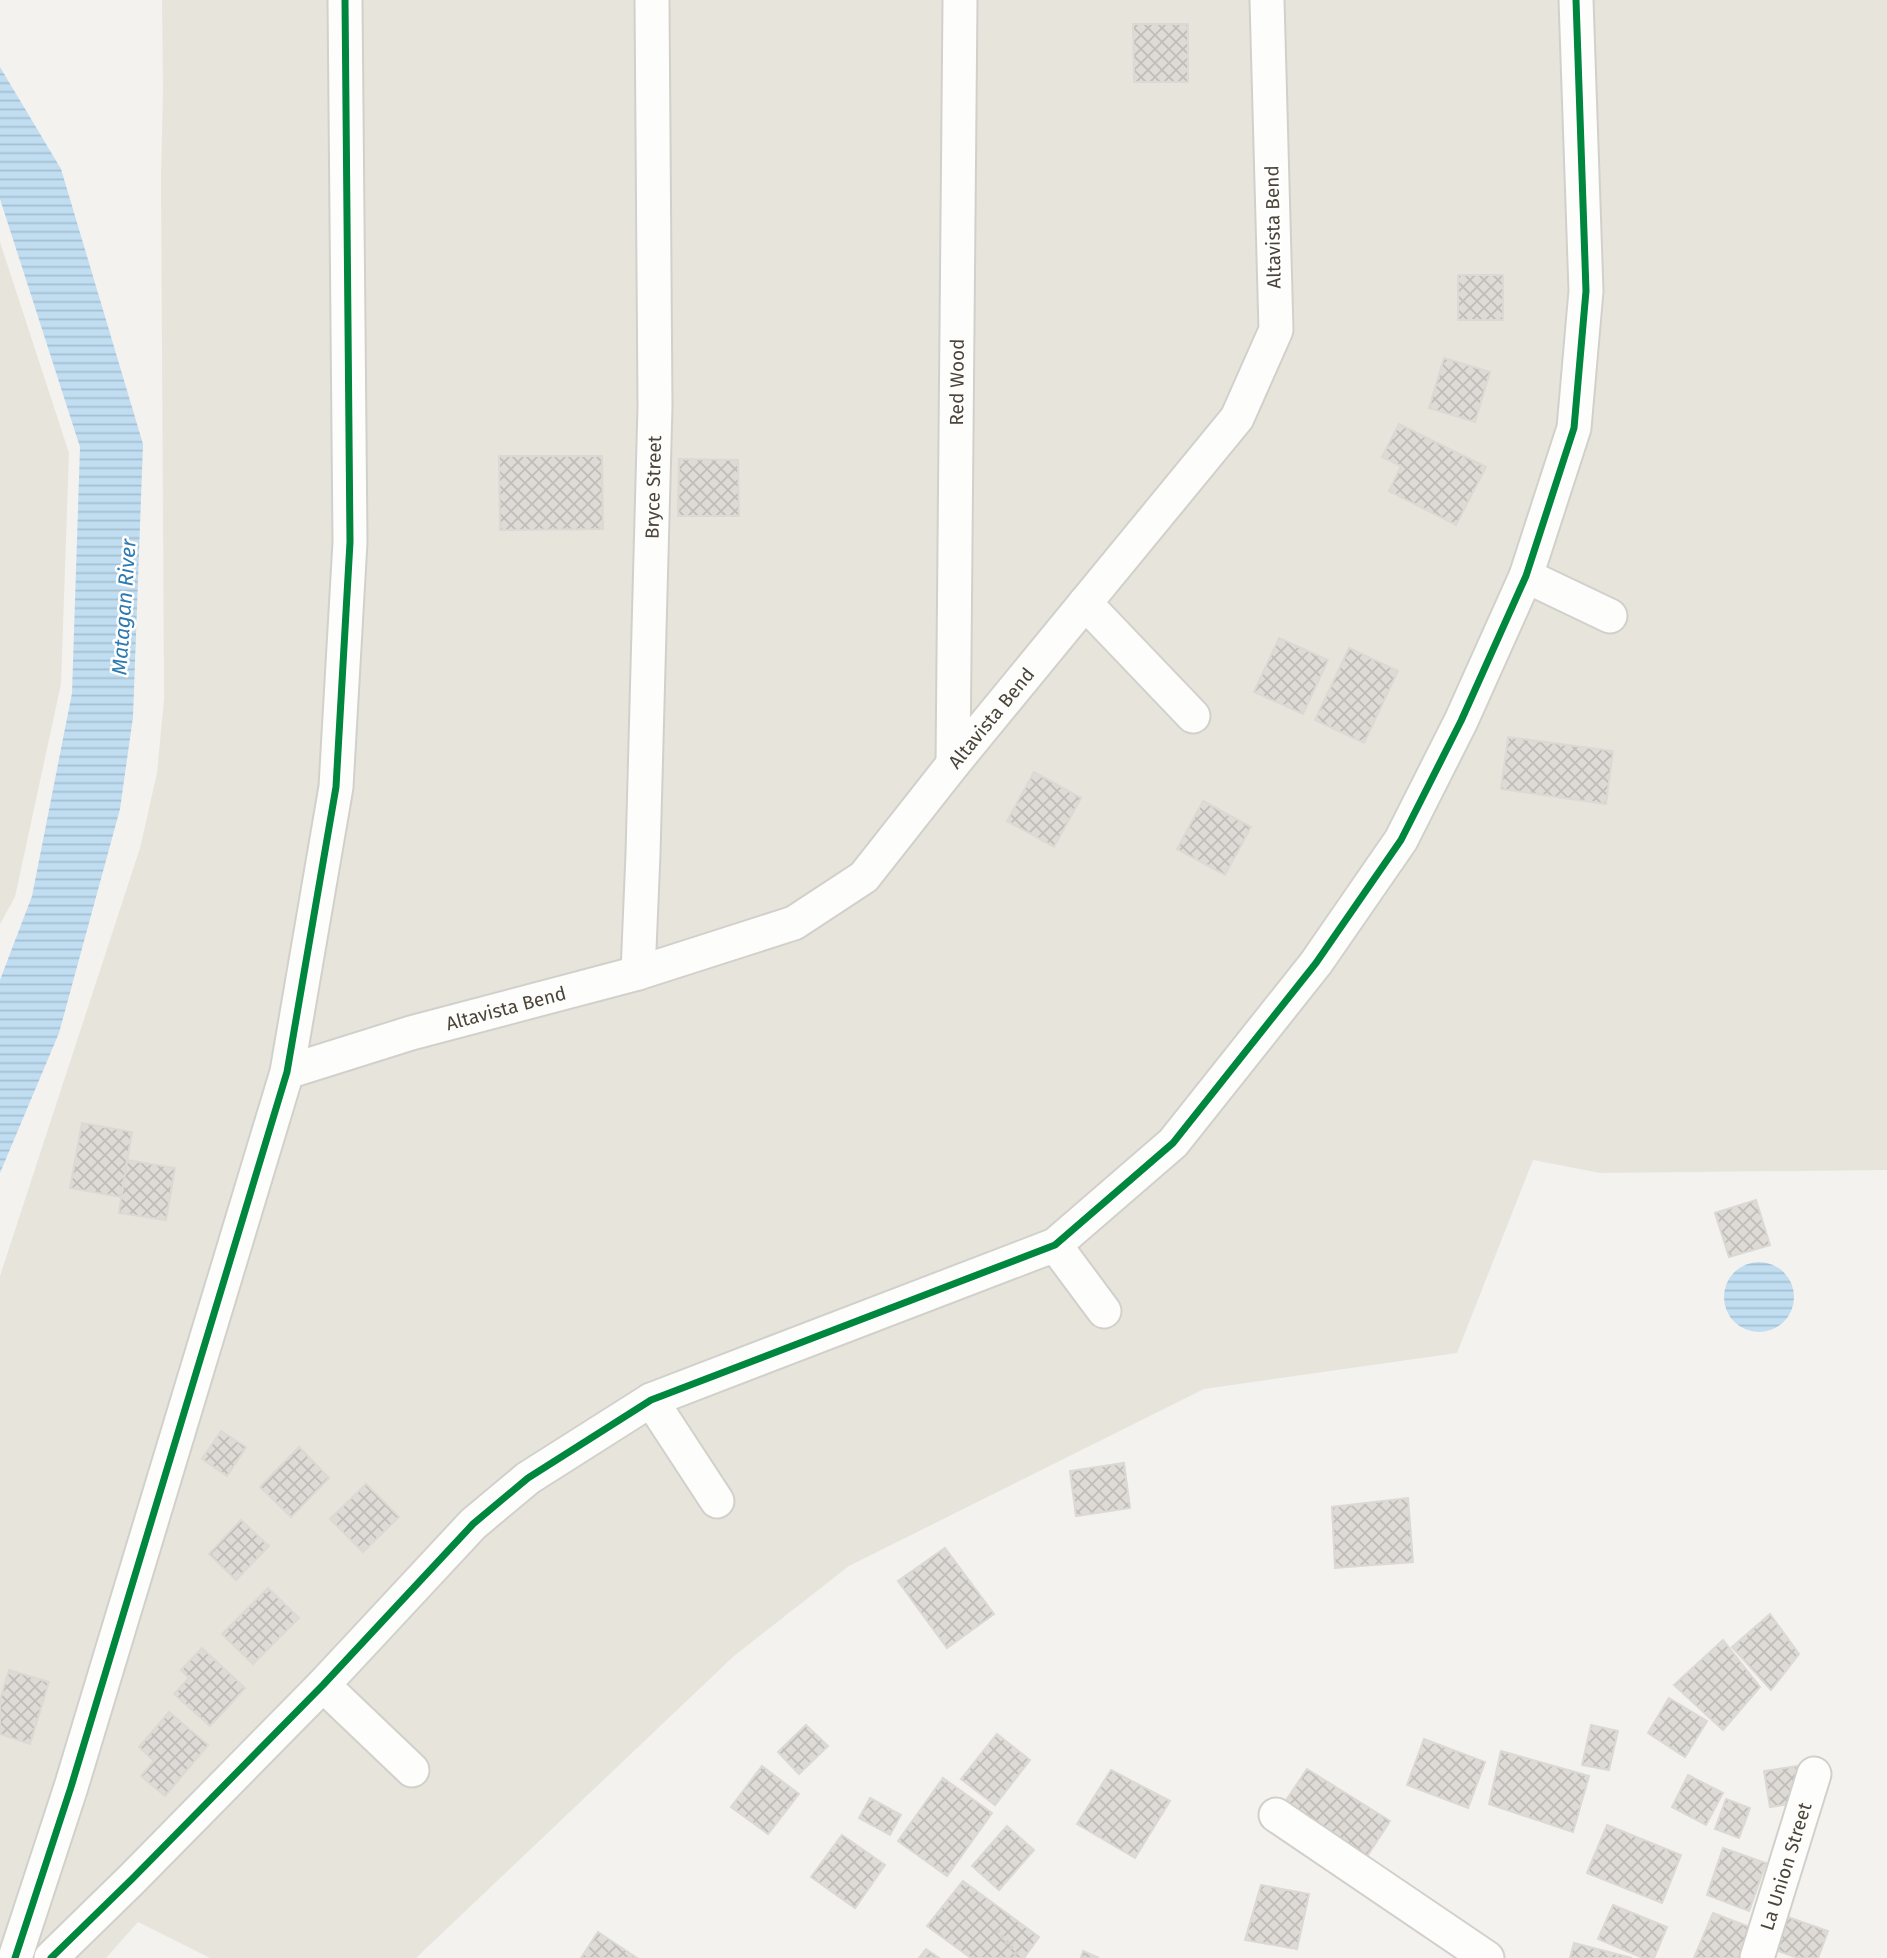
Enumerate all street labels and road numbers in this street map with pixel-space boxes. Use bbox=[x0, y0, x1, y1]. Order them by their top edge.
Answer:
street label: Altavista Bend bbox=[1260, 165, 1286, 289]
street label: Red Wood bbox=[945, 338, 968, 426]
street label: Bryce Street bbox=[640, 435, 666, 539]
street label: Altavista Bend bbox=[943, 663, 1039, 773]
street label: Altavista Bend bbox=[443, 981, 568, 1035]
street label: La Union Street bbox=[1755, 1799, 1816, 1933]

